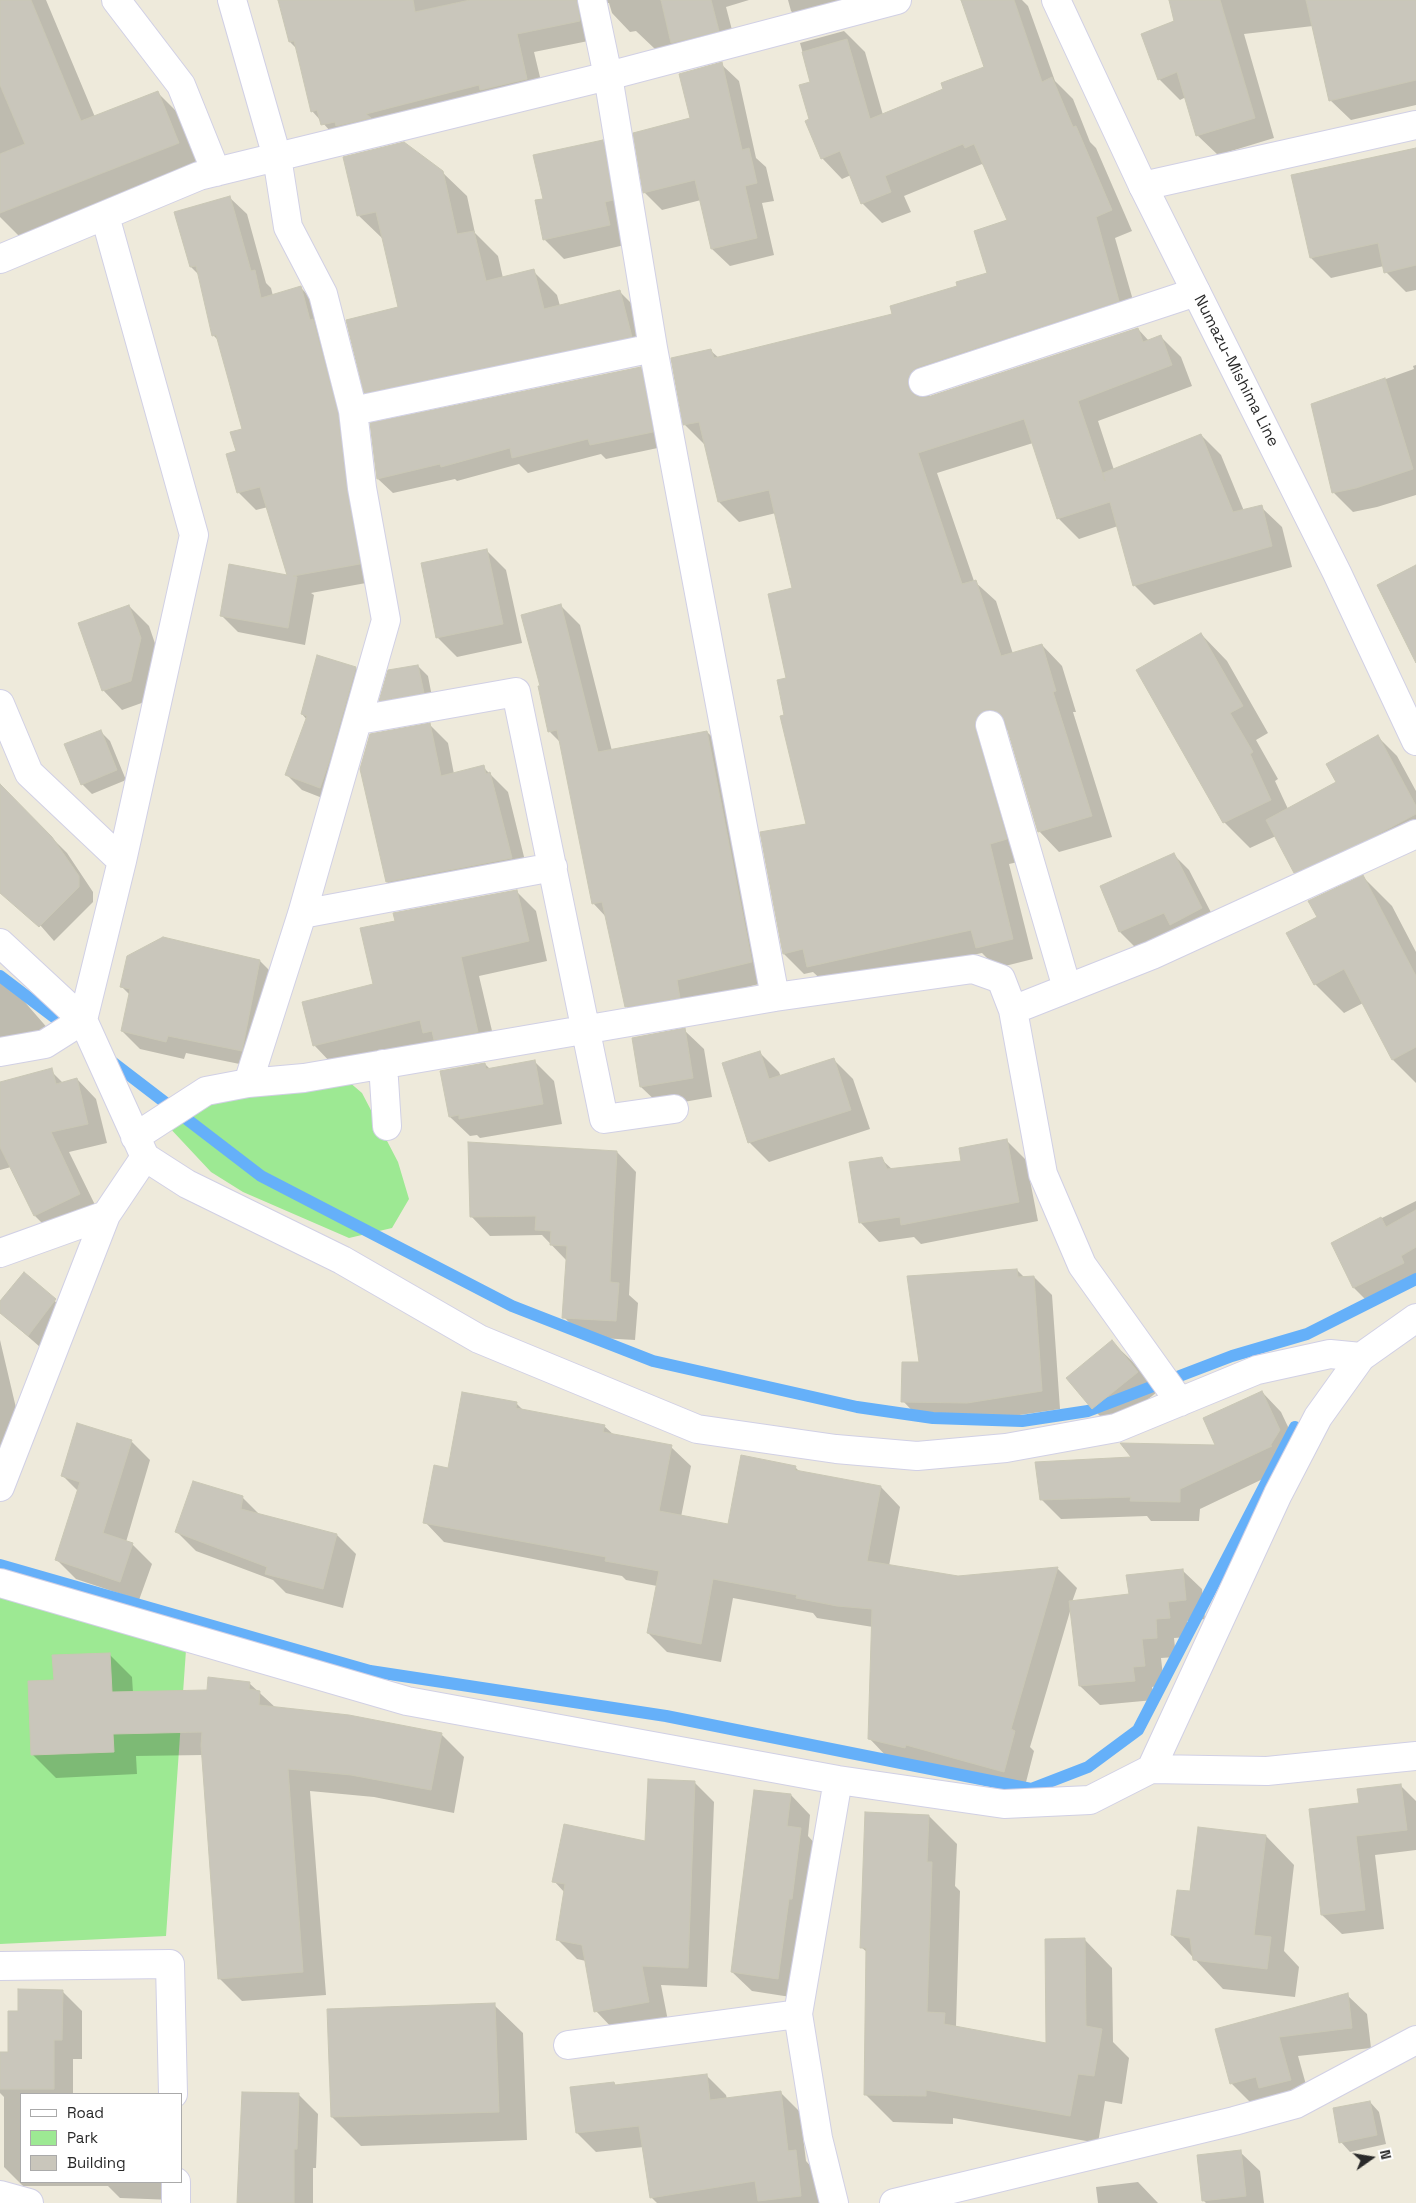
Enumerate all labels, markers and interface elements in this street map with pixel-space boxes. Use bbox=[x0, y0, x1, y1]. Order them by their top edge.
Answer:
street label: Numazu-Mishima Line bbox=[1189, 292, 1283, 450]
legend bbox=[20, 2093, 182, 2183]
text: Road bbox=[67, 2103, 104, 2122]
text: Park bbox=[67, 2128, 98, 2147]
north arrow bbox=[1346, 2133, 1396, 2183]
text: N bbox=[1376, 2148, 1395, 2161]
text: Building bbox=[67, 2153, 126, 2172]

